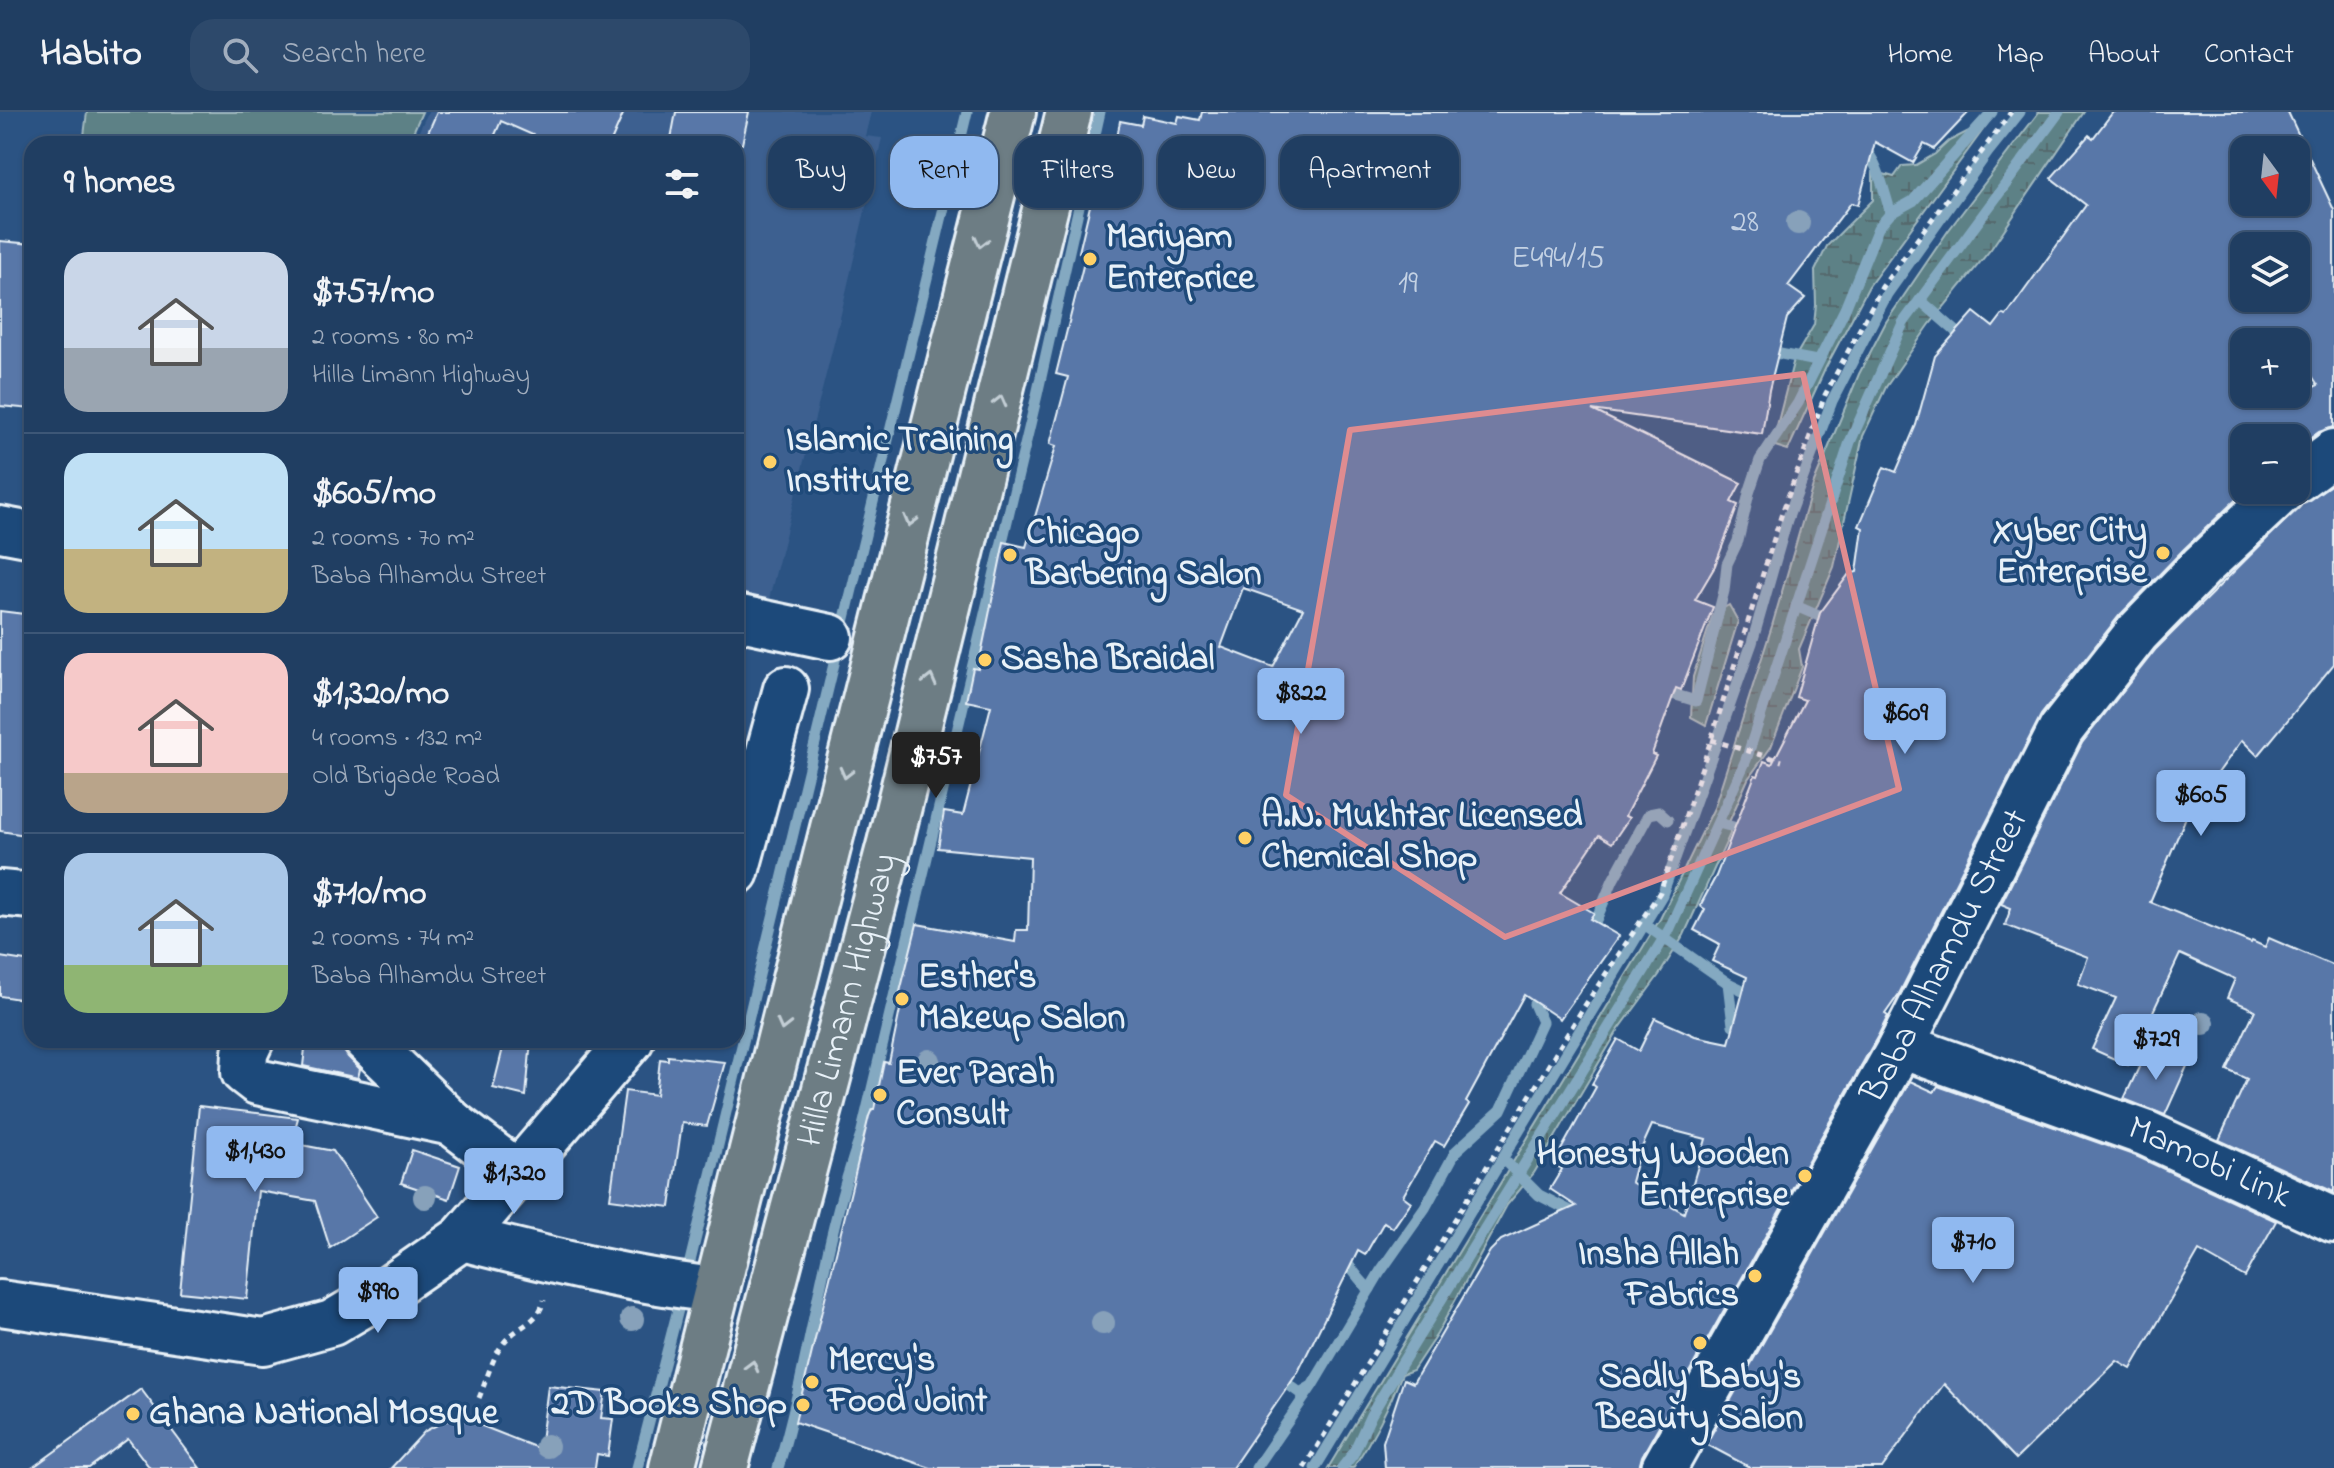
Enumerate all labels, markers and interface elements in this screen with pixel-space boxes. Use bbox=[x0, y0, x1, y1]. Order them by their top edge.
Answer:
search box bbox=[190, 19, 750, 91]
text: Habito bbox=[40, 27, 142, 83]
icon: search bbox=[218, 33, 262, 77]
text: Search here bbox=[282, 33, 426, 77]
text: Home bbox=[1887, 35, 1953, 76]
text: Map bbox=[1997, 35, 2044, 76]
text: About bbox=[2088, 35, 2160, 76]
text: Contact bbox=[2204, 35, 2294, 76]
chip: Buy bbox=[768, 136, 874, 208]
chip: Rent bbox=[890, 136, 998, 208]
chip: Filters bbox=[1014, 136, 1142, 208]
chip: New bbox=[1158, 136, 1264, 208]
chip: Apartment bbox=[1280, 136, 1459, 208]
north arrow bbox=[2230, 136, 2310, 216]
map controls bbox=[2230, 136, 2310, 504]
text: 9 homes bbox=[64, 159, 176, 209]
icon: filters bbox=[660, 162, 704, 206]
house number: 28 bbox=[1731, 200, 1759, 247]
place label: Mariyam Enterprice bbox=[1106, 212, 1255, 306]
button: layers bbox=[2230, 232, 2310, 312]
one-way arrow bbox=[973, 235, 990, 249]
house number: E494/15 bbox=[1511, 236, 1605, 283]
marker: Mariyam Enterprice bbox=[1081, 250, 1099, 268]
house number: 19 bbox=[1398, 261, 1418, 308]
text: $757/mo bbox=[312, 269, 435, 319]
icon: home bbox=[128, 284, 224, 380]
text: 2 rooms · 80 m² bbox=[312, 319, 474, 357]
button: + bbox=[2230, 328, 2310, 408]
text: Hilla Limann Highway bbox=[312, 357, 530, 395]
one-way arrow bbox=[990, 394, 1007, 408]
place label: Islamic Training Institute bbox=[786, 415, 1014, 509]
button: − bbox=[2230, 424, 2310, 504]
marker: Islamic Training Institute bbox=[761, 453, 779, 471]
text: $605/mo bbox=[312, 470, 436, 520]
icon: home bbox=[128, 485, 224, 581]
place label: Xyber City Enterprise bbox=[1993, 506, 2148, 600]
place label: Chicago Barbering Salon bbox=[1024, 508, 1262, 603]
one-way arrow bbox=[903, 514, 920, 528]
text: 2 rooms · 70 m² bbox=[312, 520, 475, 558]
marker: Xyber City Enterprise bbox=[2154, 544, 2172, 562]
marker: Chicago Barbering Salon bbox=[1001, 546, 1019, 564]
text: Baba Alhamdu Street bbox=[312, 558, 546, 596]
place label: Sasha Braidal bbox=[1001, 634, 1214, 687]
marker: Sasha Braidal bbox=[976, 651, 994, 669]
pin: $822 bbox=[1254, 668, 1348, 736]
text: $1,320/mo bbox=[312, 670, 449, 720]
one-way arrow bbox=[921, 674, 938, 688]
text: $822 bbox=[1275, 675, 1327, 713]
icon: home bbox=[128, 685, 224, 781]
pin: $609 bbox=[1858, 688, 1952, 756]
text: $609 bbox=[1882, 695, 1928, 733]
text: 4 rooms · 132 m² bbox=[312, 720, 483, 758]
pin: $757 bbox=[889, 732, 983, 800]
text: $757 bbox=[910, 739, 962, 777]
text: Old Brigade Road bbox=[312, 758, 500, 796]
one-way arrow bbox=[838, 766, 855, 780]
pin: $605 bbox=[2154, 770, 2248, 838]
text: $605 bbox=[2174, 777, 2228, 815]
place label: A.N. Mukhtar Licensed Chemical Shop bbox=[1261, 791, 1583, 885]
street label: Baba Alhamdu Street bbox=[1847, 800, 2043, 1114]
marker: A.N. Mukhtar Licensed Chemical Shop bbox=[1236, 829, 1254, 847]
street label: Hilla Limann Highway bbox=[784, 847, 913, 1153]
text: $710/mo bbox=[312, 870, 427, 920]
icon: home bbox=[128, 885, 224, 981]
text: 2 rooms · 74 m² bbox=[312, 920, 474, 958]
place label: Esther's Makeup Salon bbox=[918, 952, 1125, 1046]
text: Baba Alhamdu Street bbox=[312, 958, 546, 996]
marker: Esther's Makeup Salon bbox=[893, 990, 911, 1008]
pin: $729 bbox=[2109, 1014, 2203, 1082]
one-way arrow bbox=[776, 1018, 793, 1032]
text: $729 bbox=[2132, 1021, 2180, 1059]
place label: Ever Parah Consult bbox=[896, 1048, 1055, 1142]
marker: Ever Parah Consult bbox=[871, 1086, 889, 1104]
street label: Mamobi Link bbox=[2121, 1103, 2300, 1223]
pin: $1,430 bbox=[190, 1126, 320, 1194]
place label: Honesty Wooden Enterprise bbox=[1537, 1129, 1790, 1223]
text: $1,430 bbox=[224, 1133, 286, 1171]
pin: $1,320 bbox=[449, 1148, 579, 1216]
text: $1,320 bbox=[482, 1155, 546, 1193]
marker: Honesty Wooden Enterprise bbox=[1796, 1167, 1814, 1185]
pin: $710 bbox=[1926, 1217, 2020, 1285]
text: $710 bbox=[1950, 1224, 1996, 1262]
place label: Insha Allah Fabrics bbox=[1578, 1229, 1739, 1323]
pin: $990 bbox=[331, 1267, 425, 1335]
marker: Insha Allah Fabrics bbox=[1746, 1267, 1764, 1285]
text: $990 bbox=[357, 1274, 399, 1312]
marker: Sadly Baby's Beauty Salon bbox=[1691, 1334, 1709, 1352]
place label: Mercy's Food Joint bbox=[826, 1335, 988, 1429]
place label: Sadly Baby's Beauty Salon bbox=[1595, 1352, 1803, 1446]
one-way arrow bbox=[743, 1359, 760, 1373]
marker: Mercy's Food Joint bbox=[803, 1373, 821, 1391]
place label: 2D Books Shop bbox=[550, 1379, 787, 1432]
place label: Ghana National Mosque bbox=[149, 1388, 499, 1441]
marker: 2D Books Shop bbox=[794, 1396, 812, 1414]
marker: Ghana National Mosque bbox=[124, 1405, 142, 1423]

